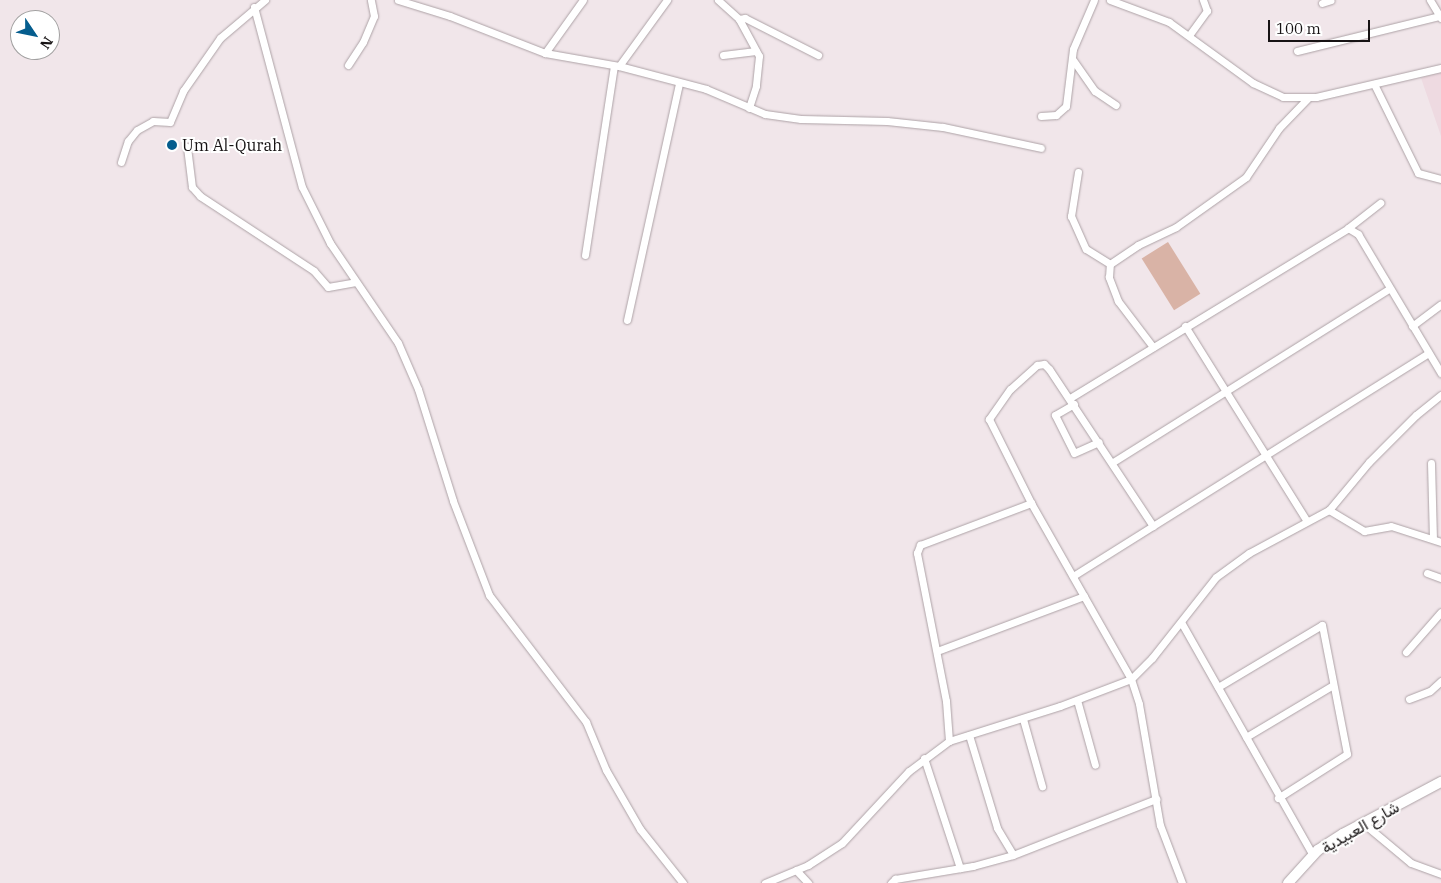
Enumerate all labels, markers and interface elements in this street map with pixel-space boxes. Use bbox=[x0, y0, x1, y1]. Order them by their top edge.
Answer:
north arrow bbox=[10, 10, 60, 60]
scale bar bbox=[1271, 10, 1374, 42]
text: 100 m bbox=[1276, 19, 1321, 38]
text: N bbox=[36, 33, 57, 52]
place label: Um Al-Qurah bbox=[182, 135, 282, 155]
marker: Um Al-Qurah bbox=[166, 139, 178, 151]
street label: شارع العبيدية bbox=[1318, 797, 1402, 857]

